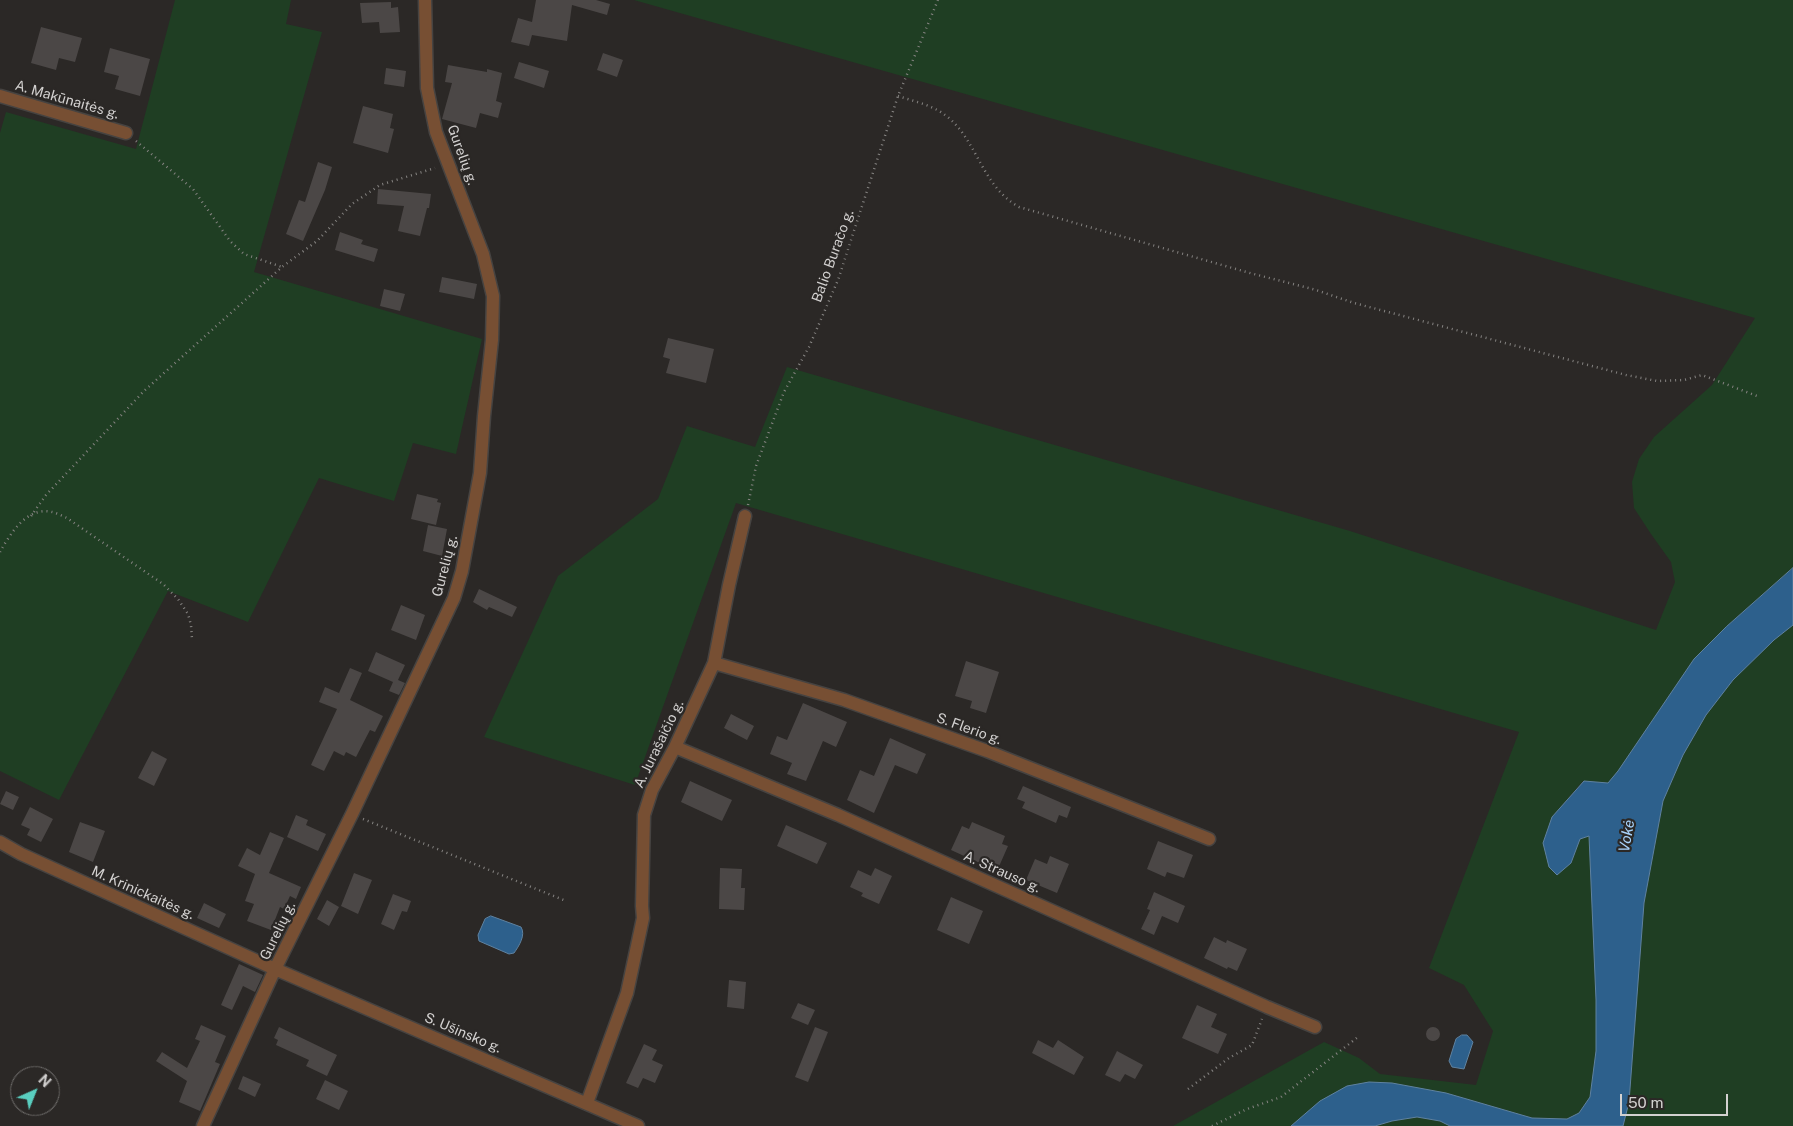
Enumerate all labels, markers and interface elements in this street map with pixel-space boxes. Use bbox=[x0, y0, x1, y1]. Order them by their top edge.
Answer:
street label: A. Makūnaitės g. bbox=[13, 77, 121, 123]
street label: Gurelių g. bbox=[443, 123, 481, 187]
street label: Balio Buračo g. bbox=[808, 207, 858, 305]
street label: Gurelių g. bbox=[429, 533, 461, 599]
street label: A. Jurašaičio g. bbox=[630, 697, 688, 791]
street label: S. Flerio g. bbox=[934, 709, 1004, 749]
water label: Vokė bbox=[1615, 818, 1639, 854]
street label: A. Strauso g. bbox=[961, 848, 1043, 896]
street label: M. Krinickaitės g. bbox=[89, 863, 197, 923]
street label: Gurelių g. bbox=[257, 899, 299, 963]
street label: S. Ušinsko g. bbox=[422, 1009, 504, 1057]
north arrow bbox=[10, 1066, 60, 1116]
text: N bbox=[35, 1071, 54, 1090]
scale bar bbox=[1623, 1084, 1730, 1116]
text: 50 m bbox=[1628, 1094, 1663, 1111]

